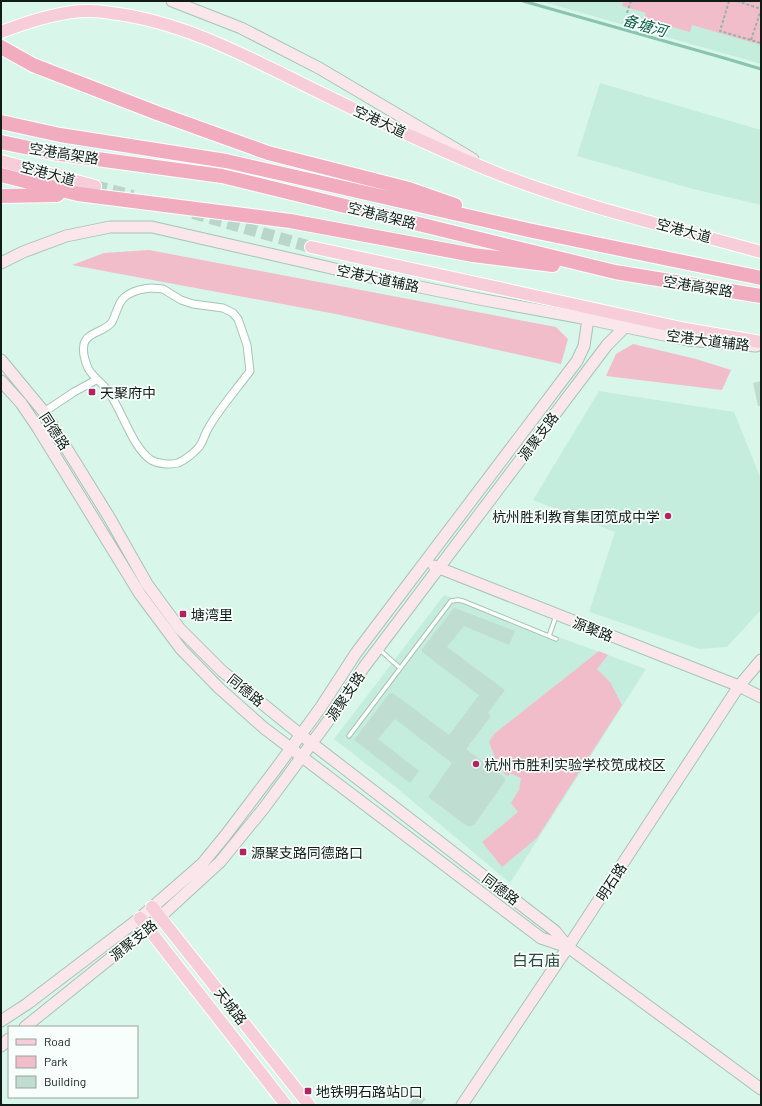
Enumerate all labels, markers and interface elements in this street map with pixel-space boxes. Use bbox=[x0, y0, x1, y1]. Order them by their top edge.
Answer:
water label: 备塘河 bbox=[621, 10, 672, 41]
street label: 空港大道 bbox=[351, 101, 409, 141]
street label: 空港高架路 bbox=[28, 139, 100, 167]
street label: 空港大道 bbox=[19, 158, 77, 188]
street label: 空港高架路 bbox=[346, 198, 418, 232]
street label: 空港大道 bbox=[655, 215, 713, 245]
street label: 空港大道辅路 bbox=[335, 261, 421, 295]
street label: 空港高架路 bbox=[662, 272, 734, 300]
street label: 空港大道辅路 bbox=[665, 326, 751, 354]
place label: 天聚府中 bbox=[100, 384, 156, 401]
marker: 天聚府中 bbox=[87, 387, 97, 397]
street label: 同德路 bbox=[36, 409, 74, 453]
street label: 源聚支路 bbox=[514, 409, 562, 463]
place label: 杭州胜利教育集团笕成中学 bbox=[492, 508, 660, 525]
marker: 杭州胜利教育集团笕成中学 bbox=[663, 511, 673, 521]
place label: 塘湾里 bbox=[191, 606, 233, 623]
marker: 塘湾里 bbox=[178, 609, 188, 619]
street label: 源聚路 bbox=[570, 614, 616, 644]
street label: 源聚支路 bbox=[322, 668, 368, 724]
street label: 同德路 bbox=[224, 670, 268, 710]
place label: 杭州市胜利实验学校笕成校区 bbox=[484, 756, 666, 773]
marker: 杭州市胜利实验学校笕成校区 bbox=[471, 759, 481, 769]
place label: 源聚支路同德路口 bbox=[251, 844, 363, 861]
marker: 源聚支路同德路口 bbox=[238, 847, 248, 857]
street label: 明石路 bbox=[592, 860, 630, 904]
street label: 同德路 bbox=[479, 870, 523, 908]
street label: 源聚支路 bbox=[106, 916, 160, 964]
district label: 白石庙 bbox=[512, 950, 560, 969]
street label: 天城路 bbox=[211, 984, 251, 1028]
legend bbox=[8, 1026, 138, 1098]
text: Road bbox=[44, 1034, 71, 1048]
text: Park bbox=[44, 1054, 68, 1068]
text: Building bbox=[44, 1074, 86, 1088]
place label: 地铁明石路站D口 bbox=[316, 1083, 423, 1100]
marker: 地铁明石路站D口 bbox=[303, 1086, 313, 1096]

